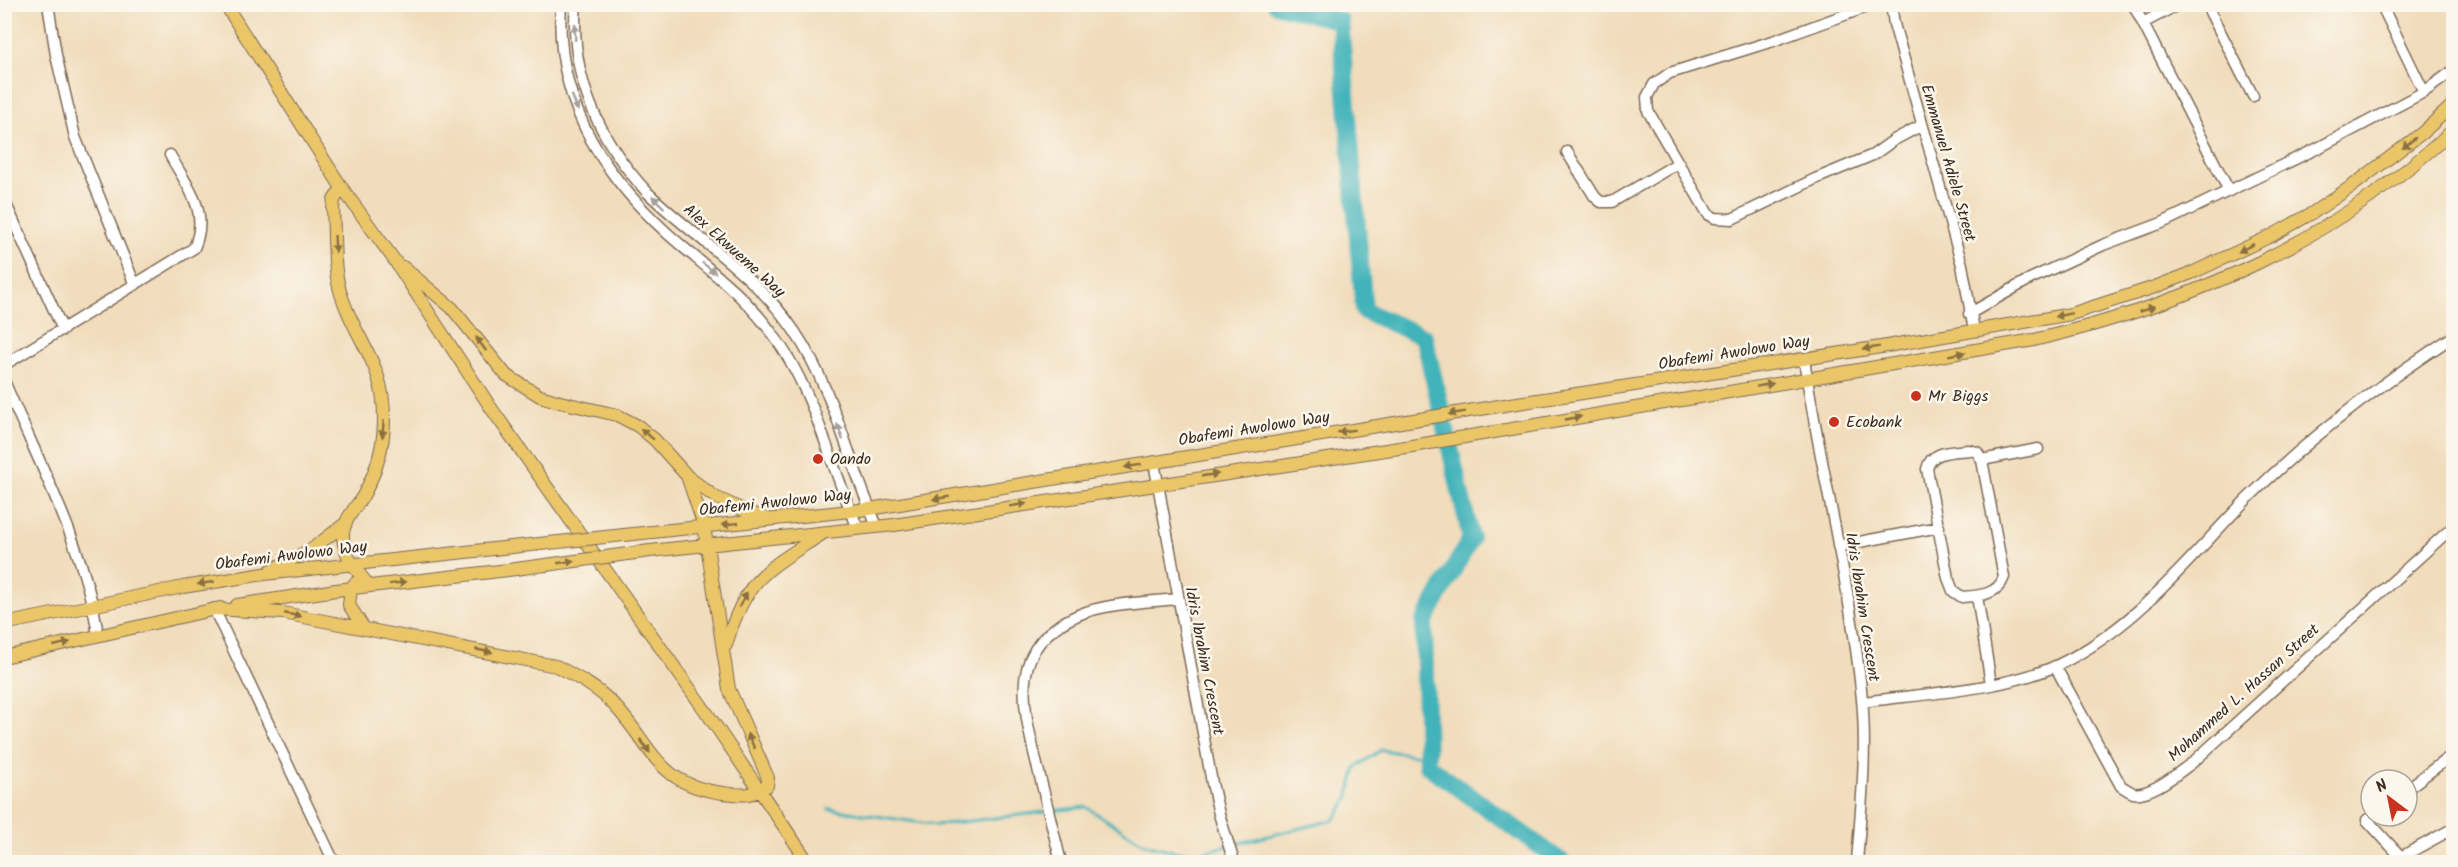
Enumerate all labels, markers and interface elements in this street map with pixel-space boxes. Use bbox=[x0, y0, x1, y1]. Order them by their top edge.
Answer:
one-way arrow bbox=[570, 22, 580, 41]
street label: Emmanuel Adiele Street bbox=[1914, 81, 1983, 246]
one-way arrow bbox=[571, 94, 580, 112]
one-way arrow bbox=[2401, 136, 2417, 149]
one-way arrow bbox=[651, 196, 665, 210]
street label: Alex Ekwueme Way bbox=[677, 198, 791, 304]
one-way arrow bbox=[331, 234, 340, 253]
one-way arrow bbox=[2237, 243, 2255, 253]
one-way arrow bbox=[701, 262, 717, 275]
one-way arrow bbox=[2138, 304, 2156, 314]
one-way arrow bbox=[2053, 311, 2072, 320]
street label: Obafemi Awolowo Way bbox=[1657, 329, 1812, 377]
one-way arrow bbox=[475, 337, 487, 352]
one-way arrow bbox=[1861, 344, 1880, 353]
one-way arrow bbox=[1948, 349, 1967, 358]
one-way arrow bbox=[1756, 380, 1775, 389]
place label: Mr Biggs bbox=[1928, 384, 1989, 409]
marker: Mr Biggs bbox=[1909, 389, 1923, 403]
street label: Obafemi Awolowo Way bbox=[1177, 405, 1332, 453]
one-way arrow bbox=[1448, 408, 1467, 417]
place label: Ecobank bbox=[1846, 410, 1902, 435]
one-way arrow bbox=[1563, 413, 1582, 422]
marker: Ecobank bbox=[1827, 415, 1841, 429]
one-way arrow bbox=[379, 420, 388, 439]
one-way arrow bbox=[835, 423, 845, 441]
one-way arrow bbox=[1337, 426, 1356, 435]
one-way arrow bbox=[639, 427, 655, 440]
place label: Oando bbox=[830, 447, 871, 472]
marker: Oando bbox=[811, 452, 825, 466]
one-way arrow bbox=[1123, 462, 1142, 471]
one-way arrow bbox=[1201, 471, 1220, 480]
street label: Obafemi Awolowo Way bbox=[698, 483, 853, 523]
one-way arrow bbox=[931, 493, 950, 502]
one-way arrow bbox=[1008, 501, 1027, 510]
one-way arrow bbox=[720, 519, 739, 529]
street label: Idris Ibrahim Crescent bbox=[1838, 531, 1886, 684]
street label: Obafemi Awolowo Way bbox=[214, 534, 369, 578]
one-way arrow bbox=[557, 558, 576, 567]
one-way arrow bbox=[388, 578, 407, 588]
one-way arrow bbox=[196, 579, 215, 588]
street label: Idris Ibrahim Crescent bbox=[1177, 585, 1231, 738]
one-way arrow bbox=[738, 592, 748, 609]
one-way arrow bbox=[284, 611, 303, 620]
street label: Mohammed L. Hassan Street bbox=[2162, 617, 2326, 768]
one-way arrow bbox=[52, 638, 71, 648]
one-way arrow bbox=[475, 647, 494, 656]
one-way arrow bbox=[746, 733, 755, 750]
one-way arrow bbox=[639, 738, 651, 754]
north arrow bbox=[2359, 768, 2419, 828]
text: N bbox=[2371, 773, 2393, 800]

